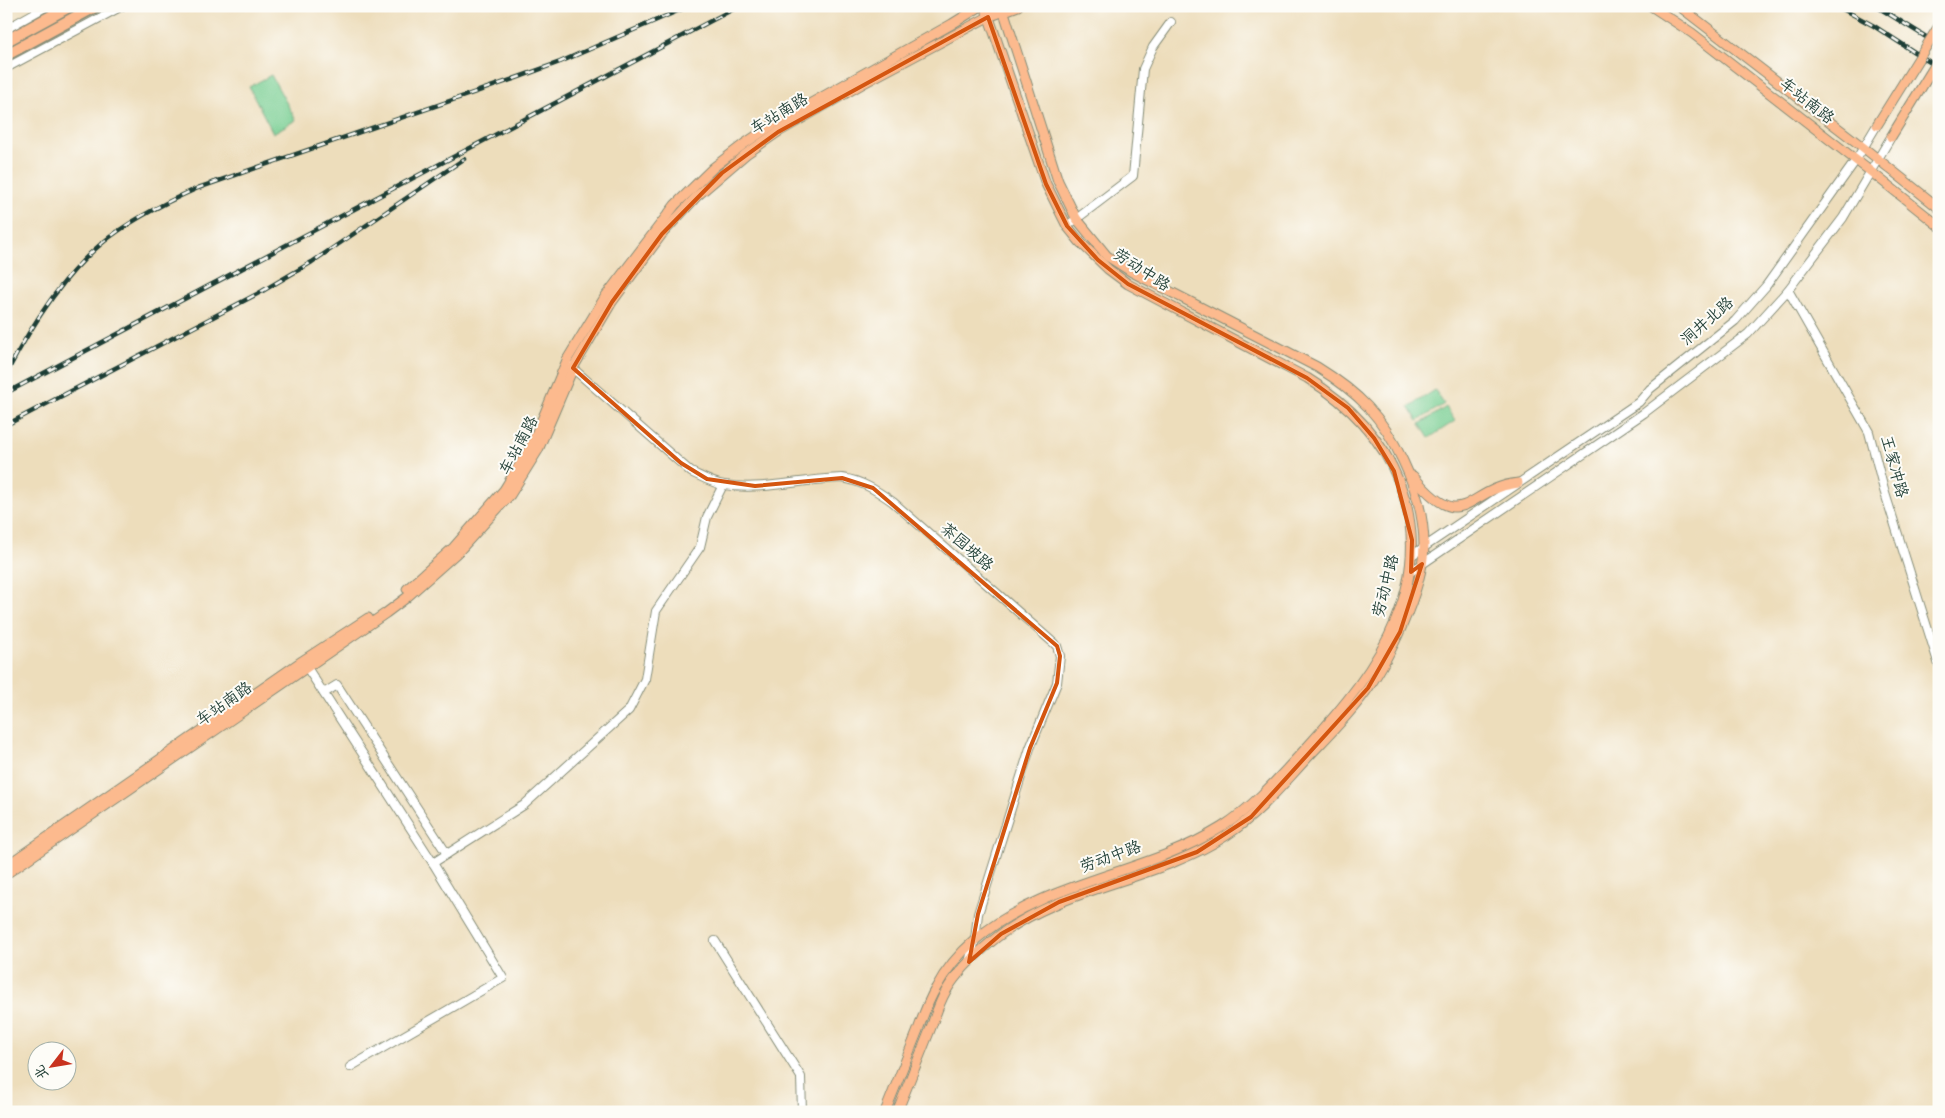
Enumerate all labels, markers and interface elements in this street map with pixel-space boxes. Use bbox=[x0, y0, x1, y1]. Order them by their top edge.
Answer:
street label: 车站南路 bbox=[1774, 73, 1838, 131]
street label: 车站南路 bbox=[747, 89, 813, 141]
street label: 劳动中路 bbox=[1108, 244, 1174, 298]
street label: 洞井北路 bbox=[1676, 292, 1740, 352]
street label: 车站南路 bbox=[495, 412, 545, 480]
street label: 王家冲路 bbox=[1874, 433, 1912, 501]
street label: 茶园坡路 bbox=[934, 518, 998, 578]
street label: 劳动中路 bbox=[1368, 552, 1406, 620]
street label: 车站南路 bbox=[192, 677, 258, 733]
street label: 劳动中路 bbox=[1077, 836, 1145, 880]
north arrow bbox=[28, 1040, 78, 1090]
text: 北 bbox=[30, 1061, 55, 1083]

